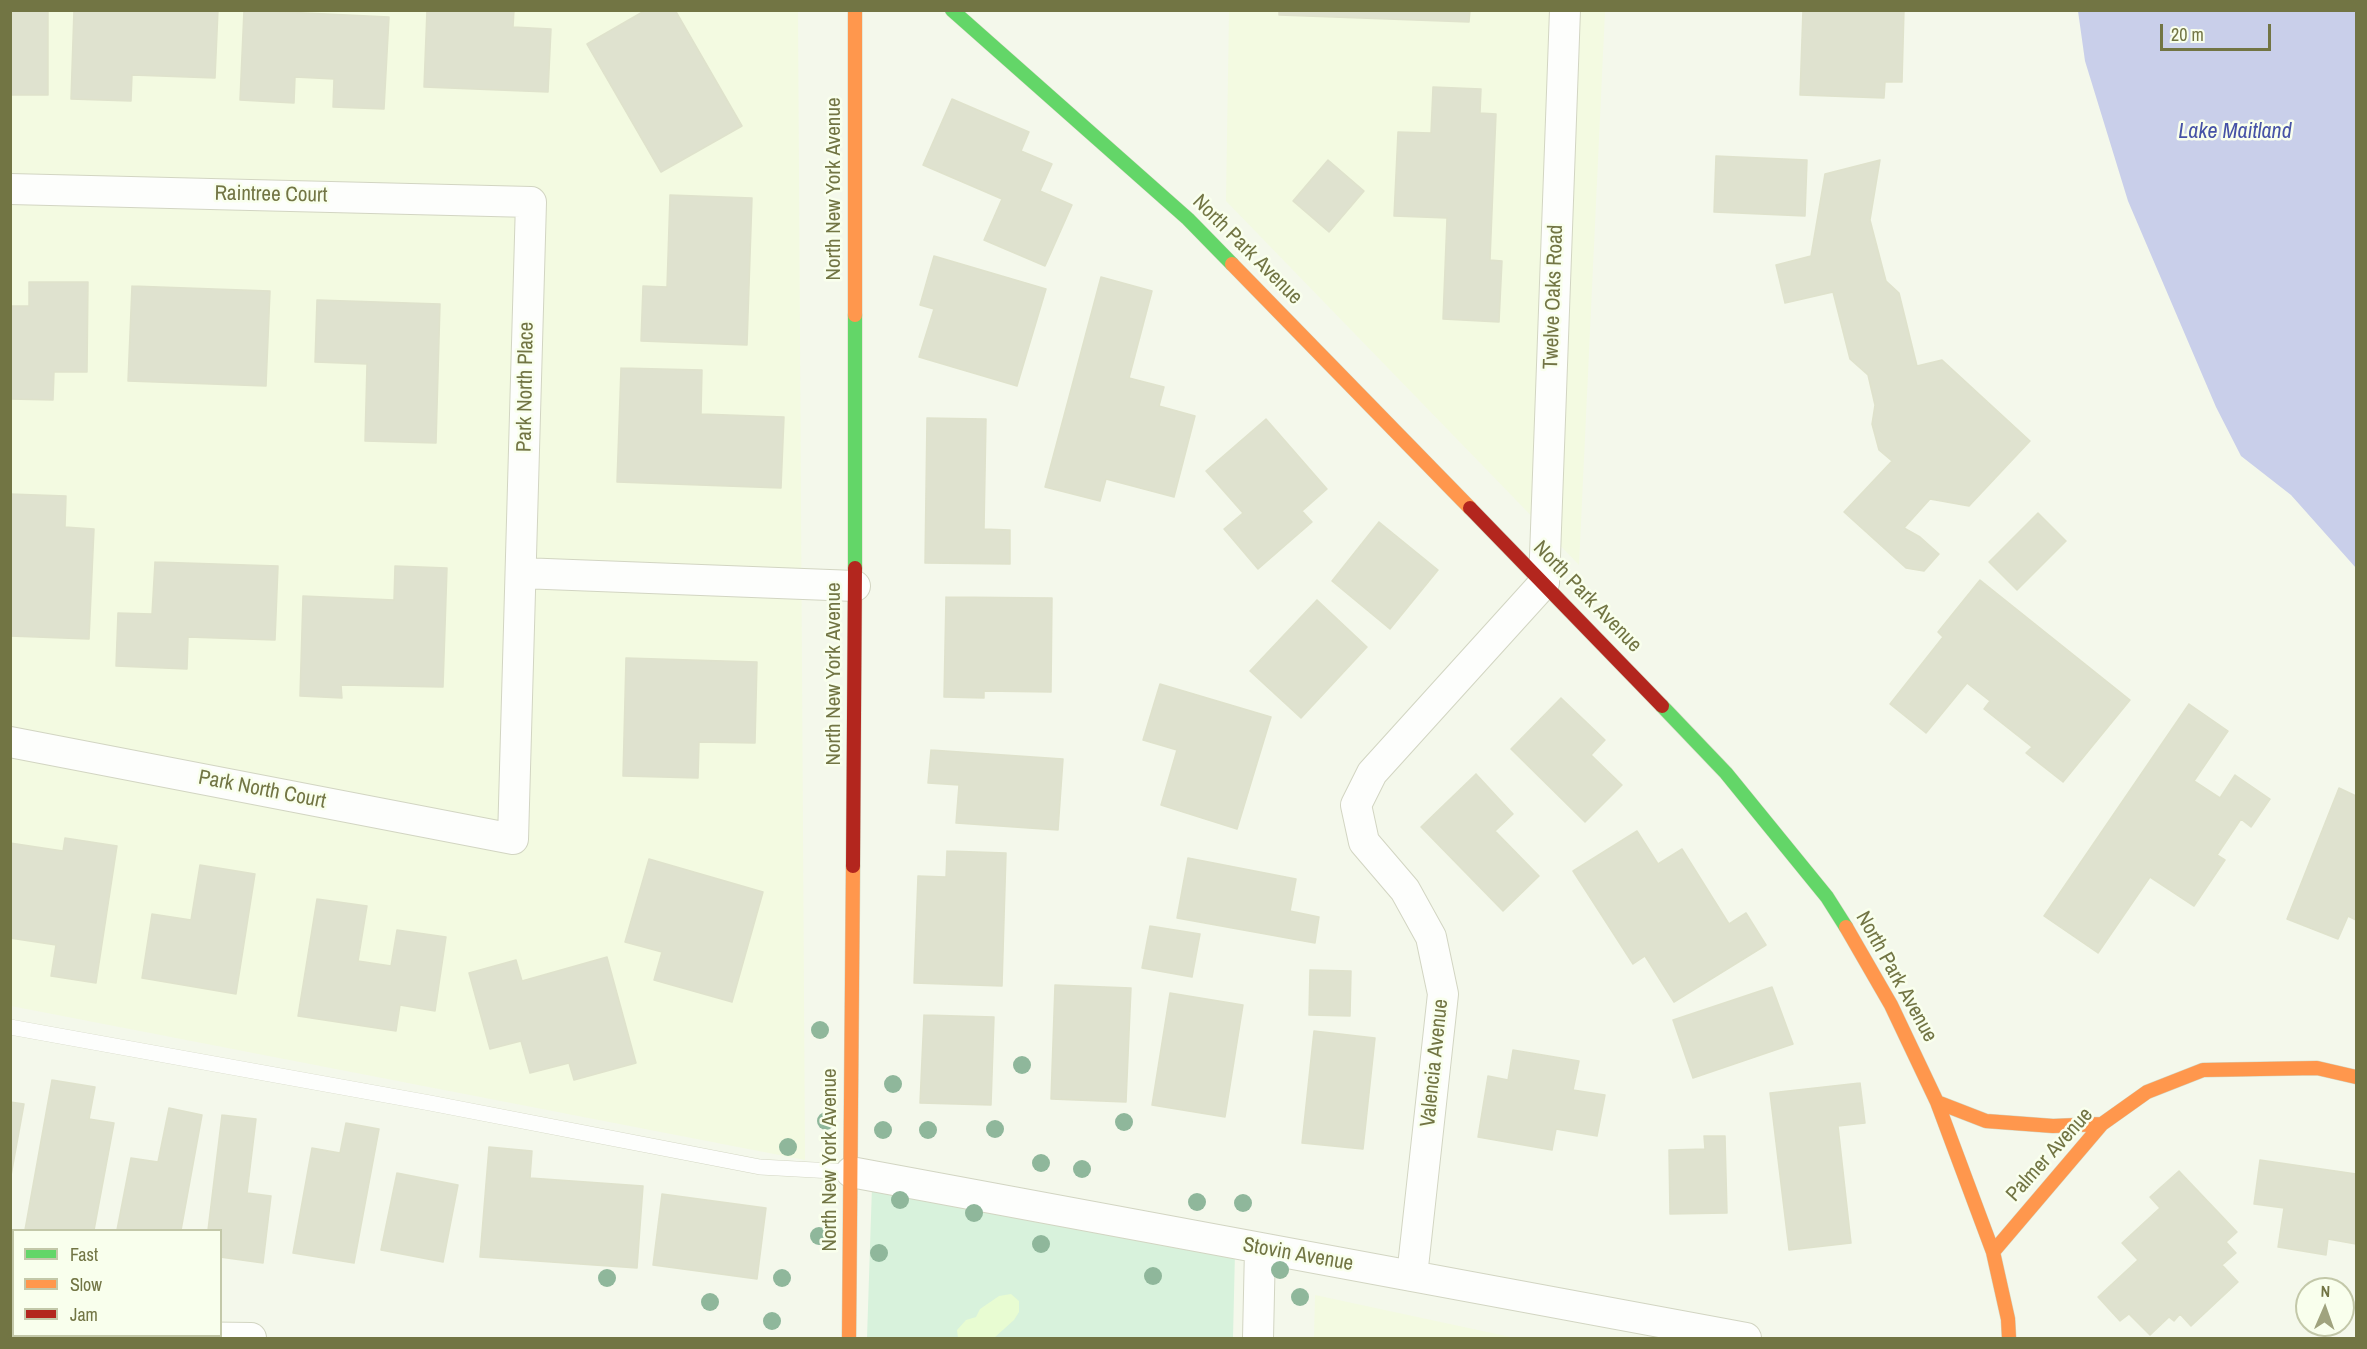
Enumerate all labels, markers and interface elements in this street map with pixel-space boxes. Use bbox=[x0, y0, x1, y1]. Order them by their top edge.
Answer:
scale bar bbox=[2163, 12, 2274, 50]
text: 20 m bbox=[2171, 22, 2204, 47]
street label: North New York Avenue bbox=[821, 97, 847, 281]
water label: Lake Maitland bbox=[2178, 119, 2292, 145]
street label: Raintree Court bbox=[214, 181, 328, 209]
street label: North Park Avenue bbox=[1187, 190, 1307, 310]
street label: Twelve Oaks Road bbox=[1539, 224, 1569, 370]
street label: Park North Place bbox=[512, 322, 540, 452]
street label: North Park Avenue bbox=[1528, 536, 1646, 658]
street label: North New York Avenue bbox=[821, 582, 847, 766]
street label: Park North Court bbox=[196, 765, 328, 815]
street label: North Park Avenue bbox=[1850, 907, 1942, 1047]
street label: Valencia Avenue bbox=[1416, 998, 1454, 1128]
street label: North New York Avenue bbox=[817, 1068, 843, 1252]
street label: Palmer Avenue bbox=[2001, 1103, 2099, 1207]
legend bbox=[12, 1229, 222, 1337]
street label: Stovin Avenue bbox=[1241, 1233, 1355, 1277]
text: Fast bbox=[70, 1242, 98, 1267]
text: Slow bbox=[70, 1272, 102, 1297]
north arrow bbox=[2295, 1277, 2355, 1337]
text: N bbox=[2320, 1280, 2331, 1302]
text: Jam bbox=[70, 1302, 98, 1327]

